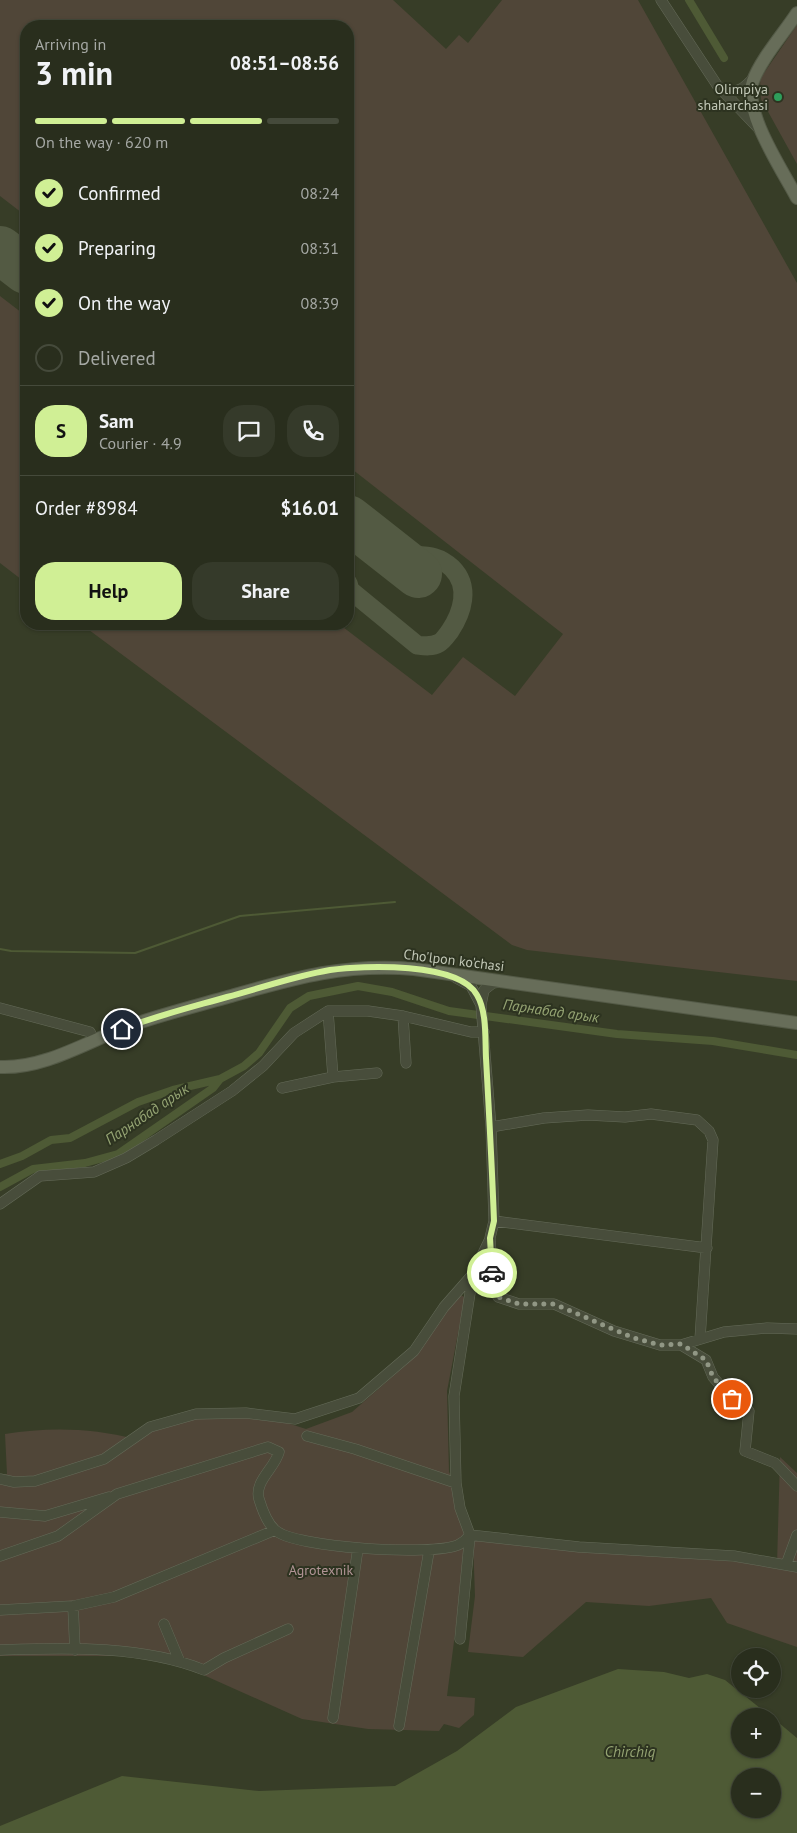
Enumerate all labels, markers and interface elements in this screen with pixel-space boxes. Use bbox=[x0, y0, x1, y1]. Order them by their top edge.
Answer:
text: Arriving in bbox=[35, 34, 106, 54]
text: 08:51–08:56 bbox=[230, 51, 339, 75]
text: 3 min bbox=[35, 52, 113, 94]
place label: Olimpiya shaharchasi bbox=[698, 80, 768, 114]
marker: Olimpiya shaharchasi bbox=[772, 91, 784, 103]
text: On the way · 620 m bbox=[35, 132, 168, 152]
icon: check bbox=[35, 179, 63, 207]
text: Confirmed bbox=[78, 181, 161, 205]
text: 08:24 bbox=[301, 183, 339, 203]
icon: check bbox=[35, 234, 63, 262]
text: Preparing bbox=[78, 236, 156, 260]
text: 08:31 bbox=[301, 238, 339, 258]
icon: check bbox=[35, 289, 63, 317]
text: On the way bbox=[78, 291, 170, 315]
text: 08:39 bbox=[301, 293, 339, 313]
text: Delivered bbox=[78, 346, 156, 370]
button: chat bbox=[223, 405, 275, 457]
button: phone bbox=[287, 405, 339, 457]
text: Sam bbox=[99, 409, 134, 433]
text: S bbox=[56, 419, 66, 443]
text: Courier · 4.9 bbox=[99, 433, 182, 453]
text: Order #8984 bbox=[35, 496, 138, 520]
text: $16.01 bbox=[280, 496, 339, 520]
button: Help bbox=[35, 562, 182, 620]
button: Share bbox=[192, 562, 339, 620]
street label: Cho'lpon ko'chasi bbox=[403, 945, 505, 975]
water label: Парнабад арык bbox=[502, 994, 602, 1027]
pin bbox=[101, 1008, 143, 1050]
icon: home bbox=[108, 1015, 136, 1043]
water label: Парнабад арык bbox=[101, 1078, 193, 1149]
courier bbox=[467, 1248, 517, 1298]
icon: car bbox=[478, 1259, 506, 1287]
pin bbox=[711, 1378, 753, 1420]
icon: bag bbox=[718, 1385, 746, 1413]
park label: Agrotexnik bbox=[289, 1561, 354, 1579]
map controls bbox=[731, 1648, 781, 1818]
button: locate bbox=[731, 1648, 781, 1698]
button: + bbox=[731, 1708, 781, 1758]
water label: Chirchiq bbox=[605, 1742, 656, 1761]
button: − bbox=[731, 1768, 781, 1818]

